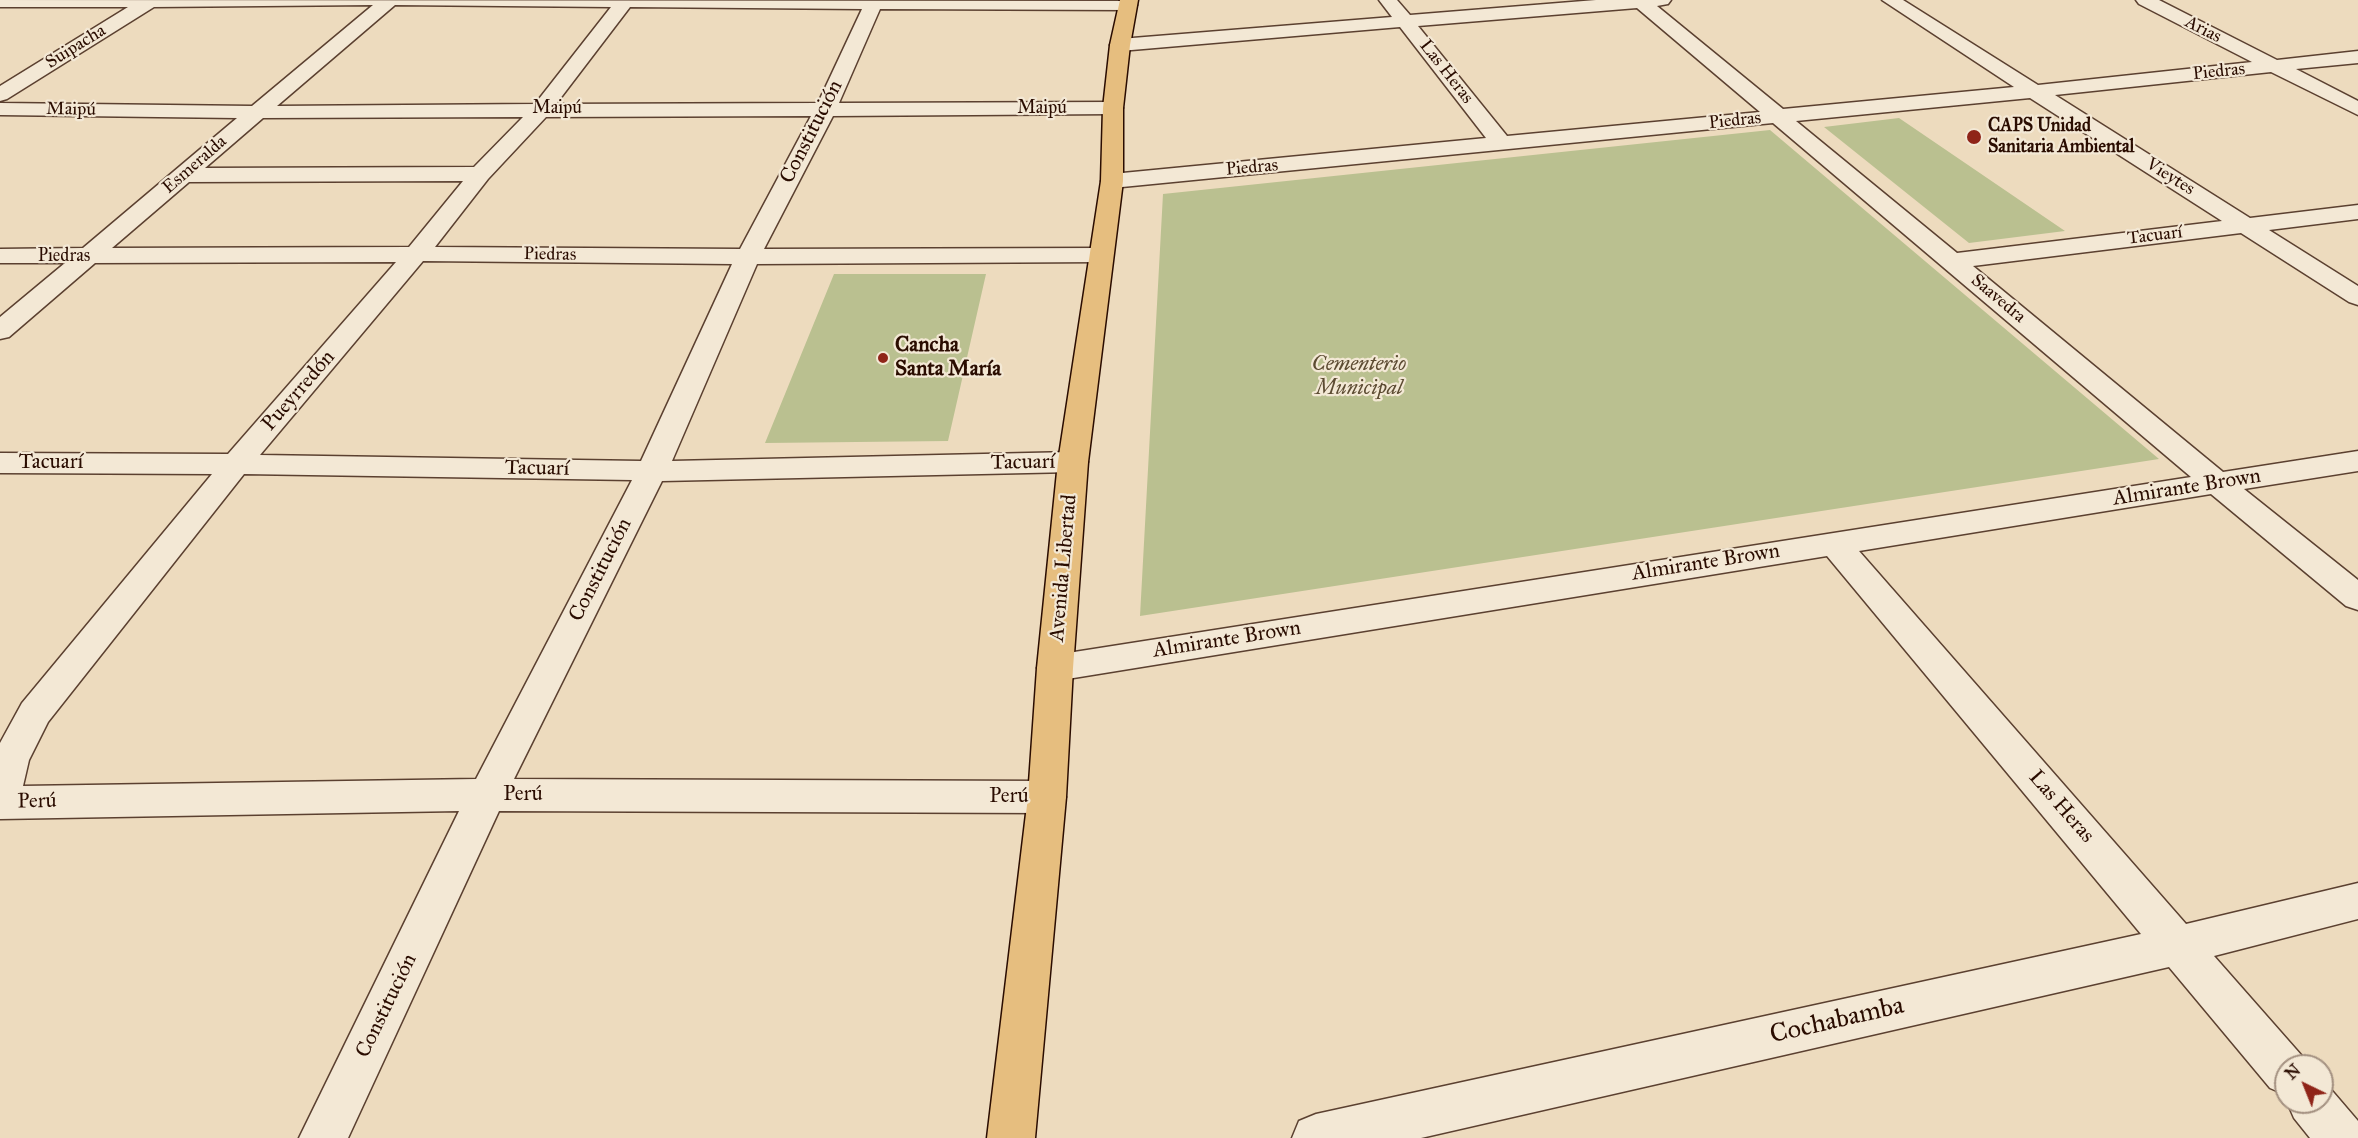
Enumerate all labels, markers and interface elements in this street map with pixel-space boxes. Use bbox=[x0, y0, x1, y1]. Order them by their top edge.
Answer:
street label: Arias bbox=[2181, 12, 2225, 48]
street label: Suipacha bbox=[42, 20, 110, 74]
street label: Las Heras bbox=[1414, 36, 1478, 108]
street label: Piedras bbox=[2192, 59, 2246, 85]
street label: Constitución bbox=[775, 76, 849, 188]
street label: Maipú bbox=[532, 98, 582, 120]
street label: Maipú bbox=[1017, 98, 1067, 120]
street label: Maipú bbox=[46, 99, 96, 121]
street label: Piedras bbox=[1708, 108, 1762, 134]
place label: CAPS Unidad Sanitaria Ambiental bbox=[1988, 116, 2134, 158]
marker: CAPS Unidad Sanitaria Ambiental bbox=[1965, 128, 1983, 146]
street label: Esmeralda bbox=[159, 131, 231, 199]
street label: Vieytes bbox=[2142, 154, 2198, 200]
street label: Piedras bbox=[1225, 155, 1279, 181]
street label: Tacuarí bbox=[2126, 222, 2184, 250]
street label: Piedras bbox=[524, 244, 576, 266]
street label: Piedras bbox=[38, 246, 90, 268]
street label: Saavedra bbox=[1966, 270, 2030, 328]
place label: Cancha Santa María bbox=[895, 333, 1001, 383]
street label: Pueyrredón bbox=[257, 345, 341, 437]
marker: Cancha Santa María bbox=[876, 351, 890, 365]
park label: Cementerio Municipal bbox=[1312, 352, 1406, 402]
street label: Tacuarí bbox=[19, 450, 83, 476]
street label: Tacuarí bbox=[991, 450, 1055, 476]
street label: Tacuarí bbox=[505, 456, 569, 482]
street label: Almirante Brown bbox=[2111, 464, 2263, 512]
street label: Avenida Libertad bbox=[1045, 493, 1083, 643]
street label: Constitución bbox=[564, 514, 638, 626]
street label: Almirante Brown bbox=[1630, 539, 1782, 587]
street label: Almirante Brown bbox=[1151, 616, 1303, 664]
street label: Las Heras bbox=[2023, 766, 2099, 848]
street label: Perú bbox=[503, 782, 543, 808]
street label: Perú bbox=[989, 784, 1029, 810]
street label: Perú bbox=[17, 789, 57, 815]
street label: Constitución bbox=[351, 950, 423, 1062]
street label: Cochabamba bbox=[1767, 990, 1907, 1052]
north arrow bbox=[2274, 1054, 2334, 1114]
text: N bbox=[2281, 1060, 2304, 1084]

